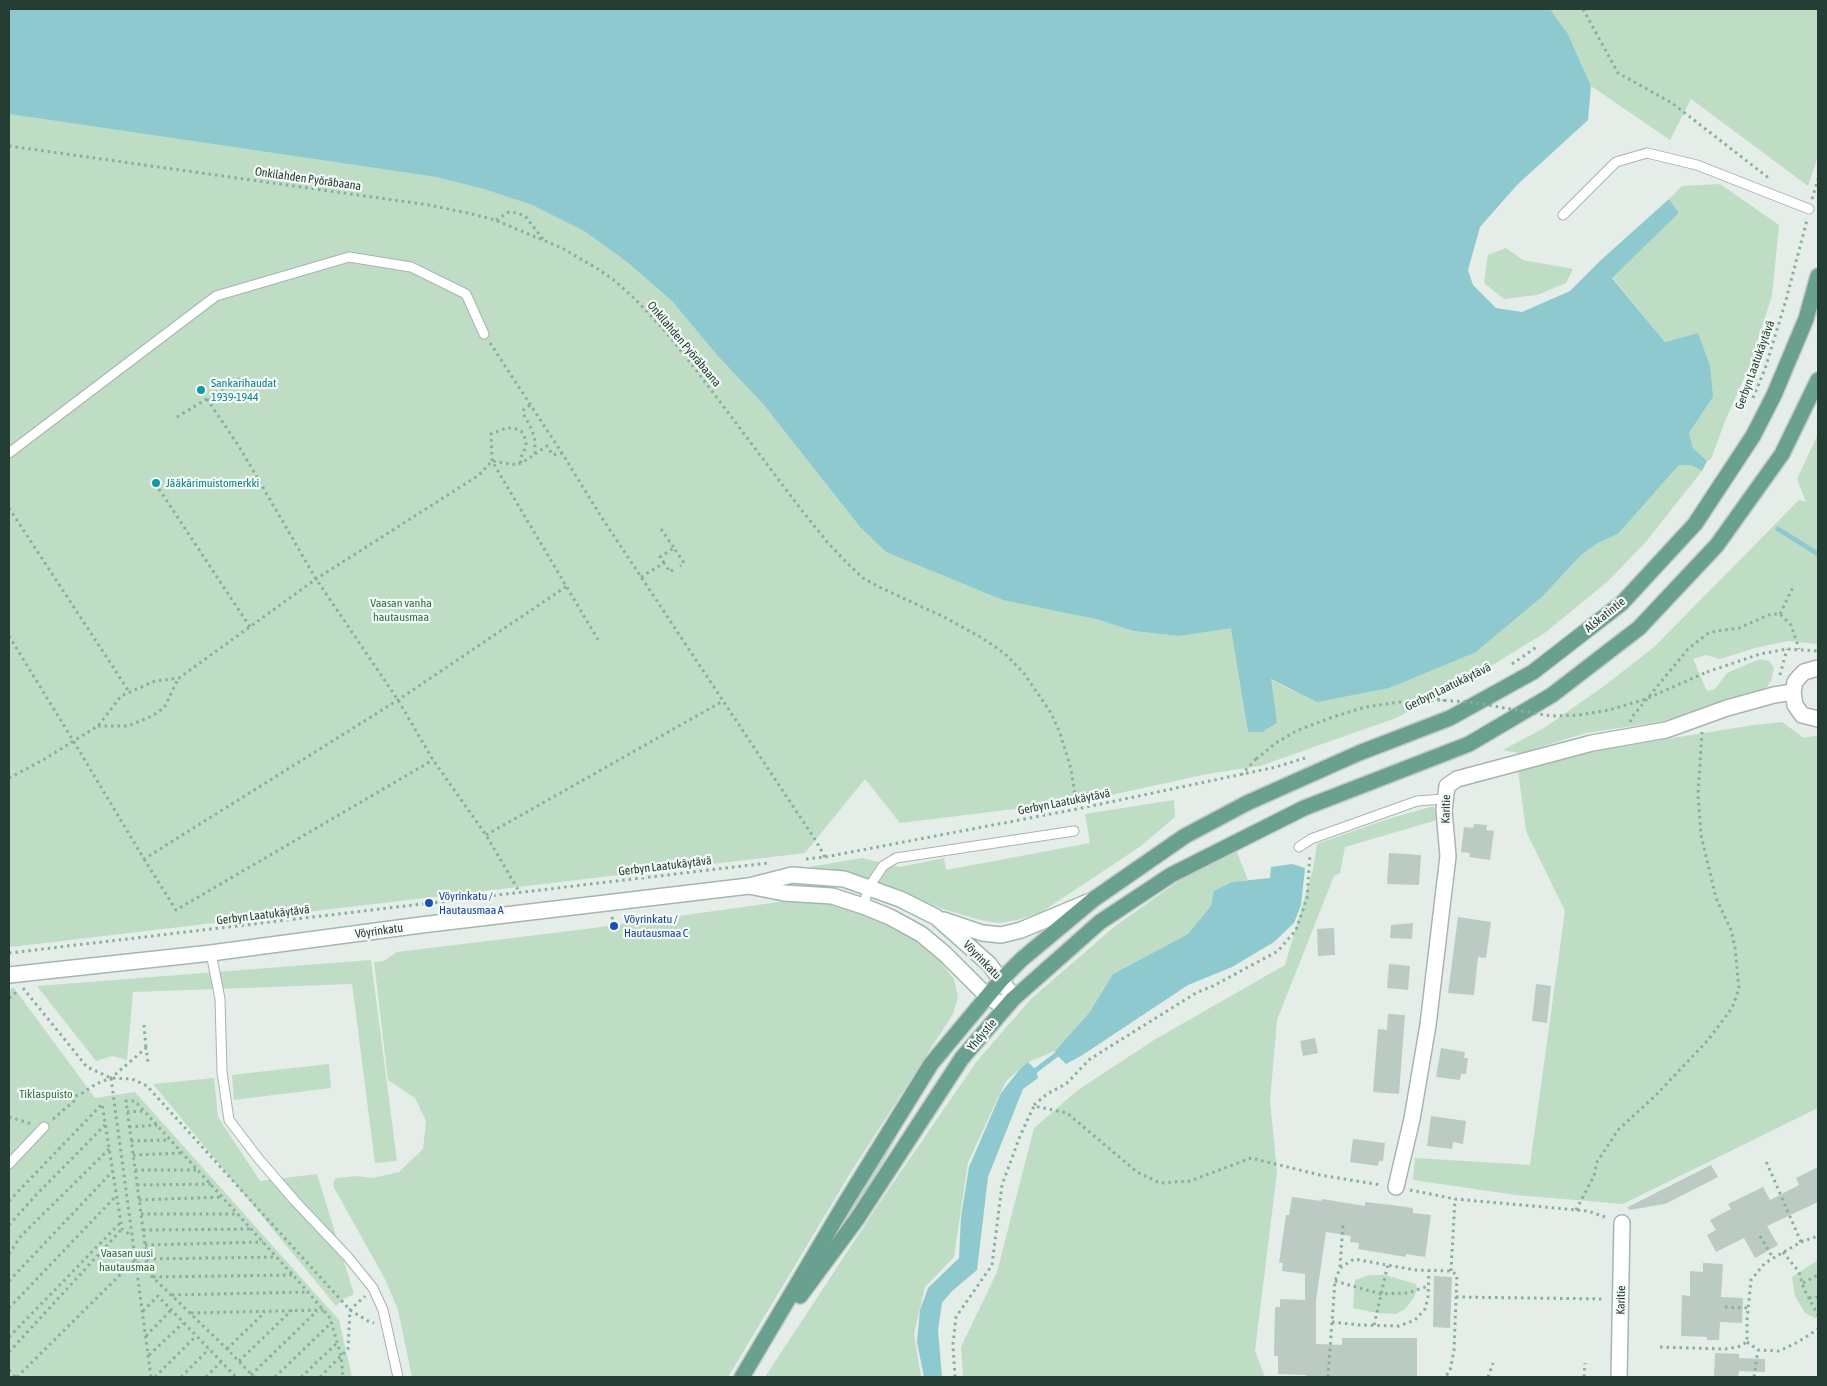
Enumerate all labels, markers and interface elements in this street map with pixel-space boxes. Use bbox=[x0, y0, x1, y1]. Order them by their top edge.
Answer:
street label: Onkilahden Pyöräbaana bbox=[254, 164, 362, 194]
street label: Onkilahden Pyöräbaana bbox=[644, 298, 724, 390]
street label: Gerbyn Laatukäytävä bbox=[1732, 319, 1778, 411]
place label: Sankarihaudat 1939-1944 bbox=[211, 376, 277, 404]
marker: Sankarihaudat 1939-1944 bbox=[195, 384, 207, 396]
place label: Jääkärimuistomerkki bbox=[166, 476, 259, 490]
marker: Jääkärimuistomerkki bbox=[150, 477, 162, 489]
street label: Alskatintie bbox=[1582, 594, 1628, 636]
park label: Vaasan vanha hautausmaa bbox=[370, 596, 432, 624]
street label: Gerbyn Laatukäytävä bbox=[1403, 660, 1493, 714]
street label: Gerbyn Laatukäytävä bbox=[1017, 786, 1111, 818]
street label: Karitie bbox=[1439, 794, 1453, 824]
street label: Gerbyn Laatukäytävä bbox=[618, 853, 712, 879]
place label: Vöyrinkatu / Hautausmaa A bbox=[439, 889, 504, 917]
marker: Vöyrinkatu / Hautausmaa A bbox=[423, 897, 435, 909]
street label: Gerbyn Laatukäytävä bbox=[216, 902, 310, 928]
place label: Vöyrinkatu / Hautausmaa C bbox=[624, 912, 688, 940]
marker: Vöyrinkatu / Hautausmaa C bbox=[608, 920, 620, 932]
street label: Vöyrinkatu bbox=[354, 921, 404, 941]
street label: Vöyrinkatu bbox=[960, 938, 1004, 982]
street label: Yhdystie bbox=[964, 1016, 1000, 1054]
park label: Tiklaspuisto bbox=[19, 1087, 73, 1101]
park label: Vaasan uusi hautausmaa bbox=[99, 1246, 155, 1274]
street label: Karitie bbox=[1614, 1285, 1628, 1315]

